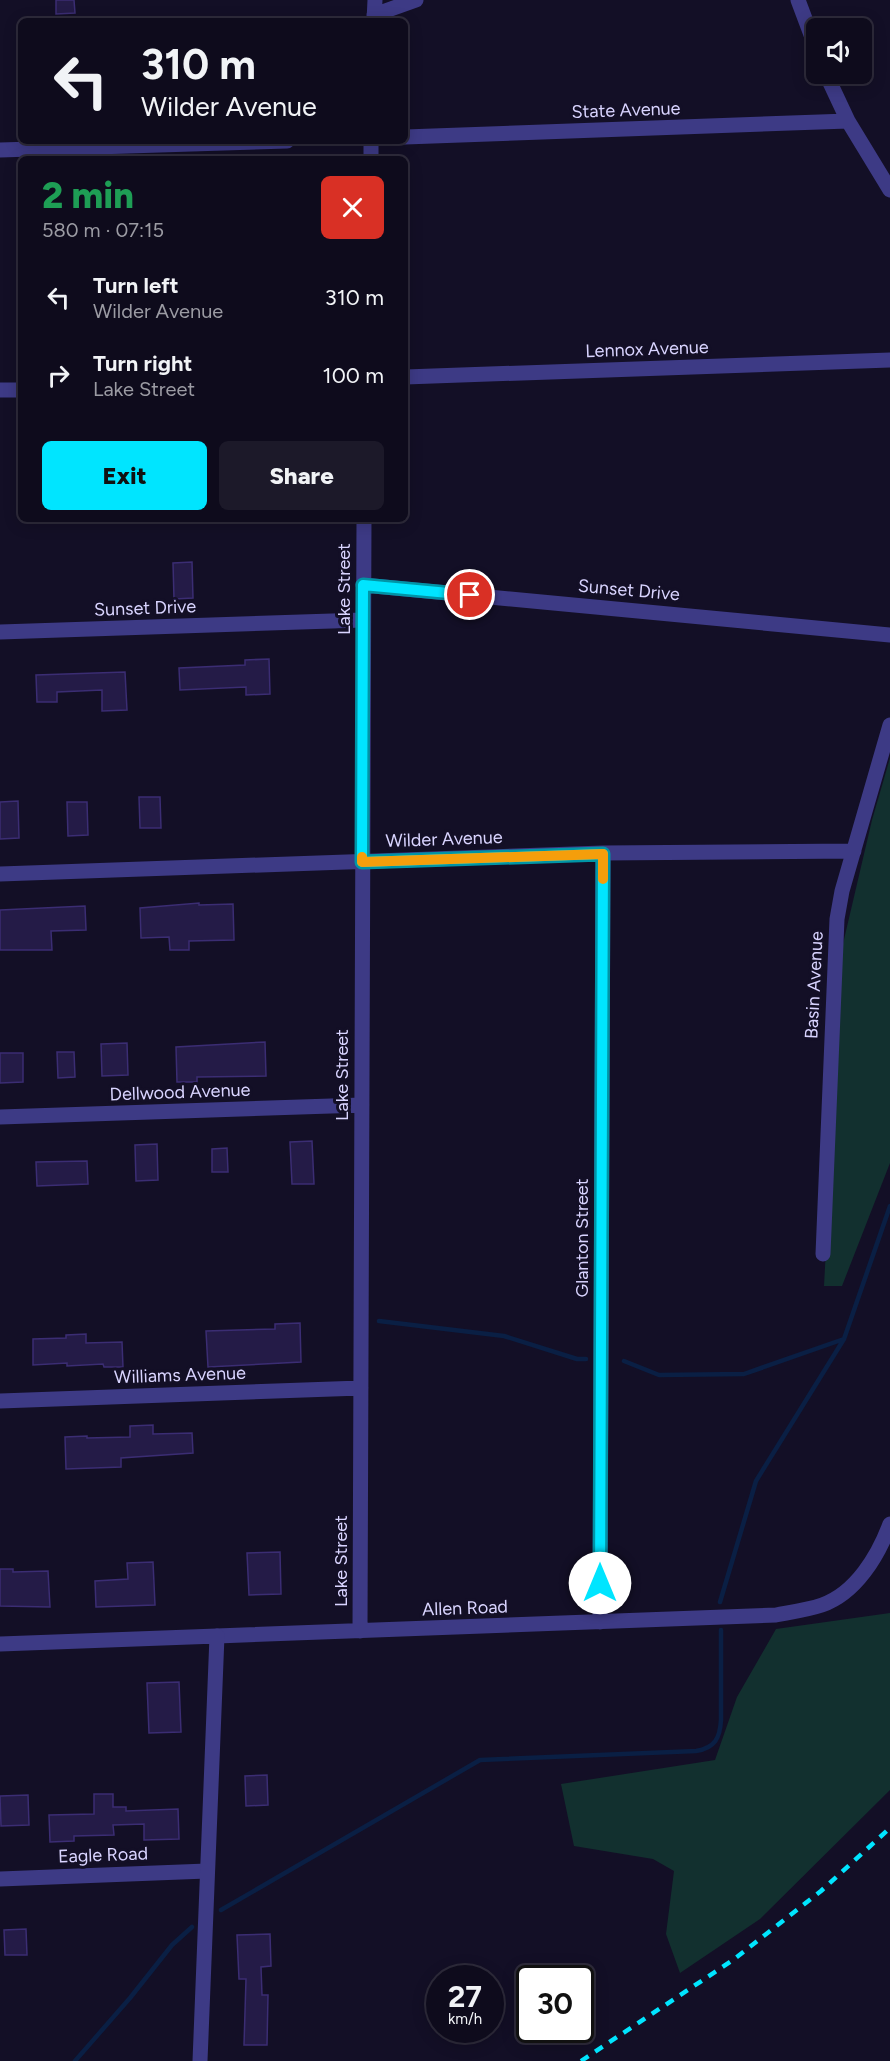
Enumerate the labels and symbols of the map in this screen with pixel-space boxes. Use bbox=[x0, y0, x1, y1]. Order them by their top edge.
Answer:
street label: State Avenue bbox=[571, 97, 681, 123]
street label: Lennox Avenue bbox=[585, 336, 709, 362]
street label: Lake Street bbox=[333, 543, 355, 635]
pin bbox=[444, 569, 495, 620]
street label: Sunset Drive bbox=[577, 575, 681, 605]
street label: Sunset Drive bbox=[94, 595, 197, 621]
street label: Wilder Avenue bbox=[385, 826, 503, 852]
street label: Basin Avenue bbox=[800, 930, 828, 1040]
street label: Lake Street bbox=[331, 1029, 353, 1121]
street label: Dellwood Avenue bbox=[109, 1079, 251, 1105]
street label: Glanton Street bbox=[571, 1178, 593, 1297]
street label: Williams Avenue bbox=[114, 1362, 246, 1388]
street label: Lake Street bbox=[330, 1515, 352, 1607]
position arrow bbox=[568, 1551, 632, 1615]
street label: Allen Road bbox=[422, 1596, 508, 1620]
street label: Eagle Road bbox=[58, 1842, 148, 1868]
speed limit sign: 30 bbox=[516, 1965, 594, 2043]

